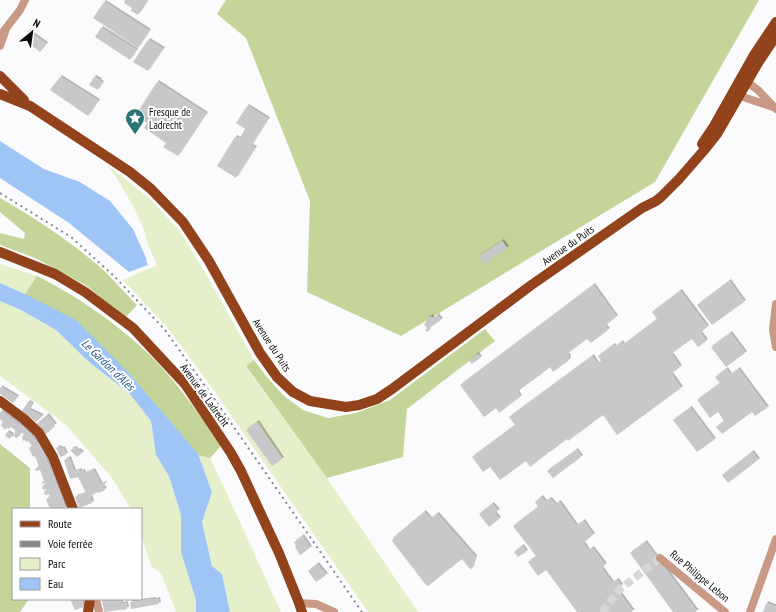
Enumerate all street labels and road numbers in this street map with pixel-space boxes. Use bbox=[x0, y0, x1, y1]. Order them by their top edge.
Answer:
street label: Avenue du Puits bbox=[539, 222, 597, 268]
street label: Avenue du Puits bbox=[250, 316, 295, 374]
street label: Avenue de Ladrecht bbox=[177, 361, 233, 429]
street label: Rue Philippe Lebon bbox=[667, 547, 733, 605]

